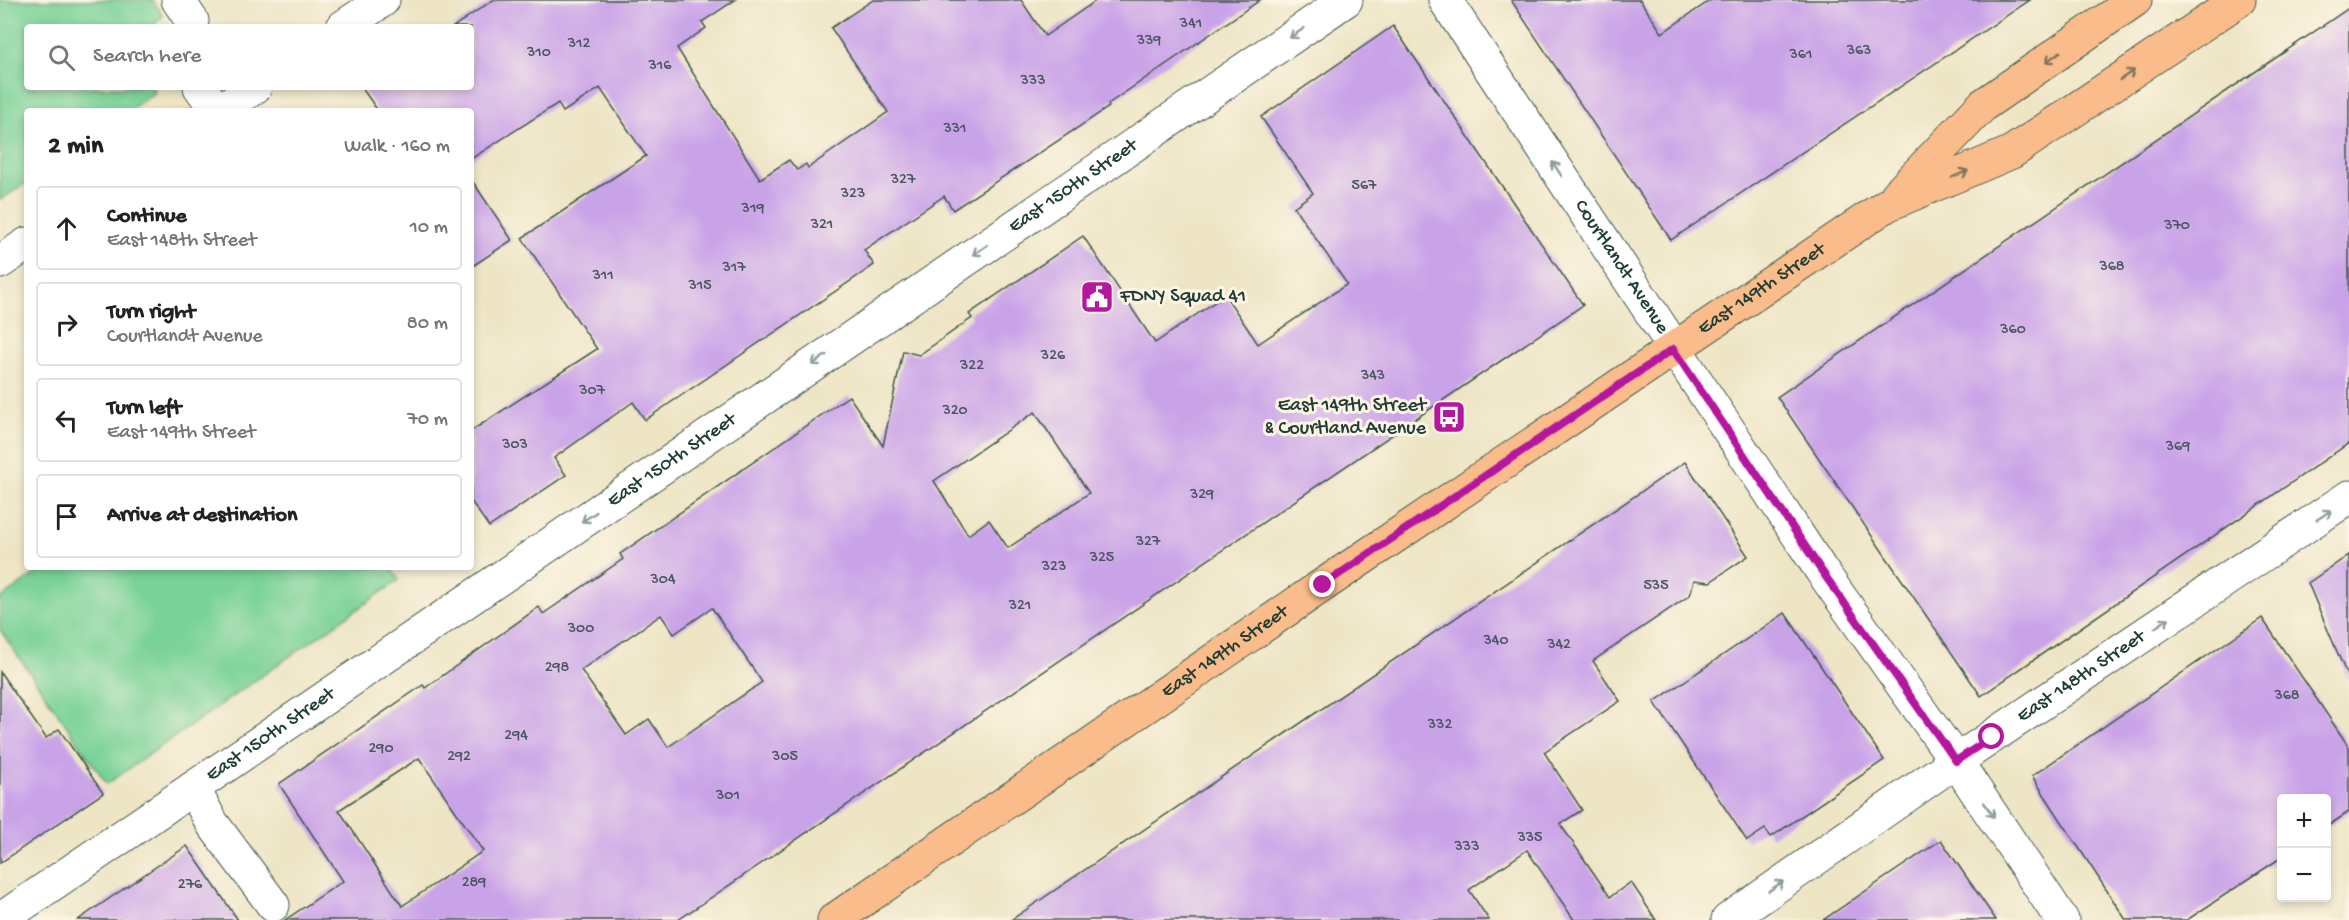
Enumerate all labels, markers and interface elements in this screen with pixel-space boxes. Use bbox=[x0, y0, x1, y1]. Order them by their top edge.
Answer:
house number: 341 bbox=[1179, 15, 1202, 34]
search box bbox=[24, 24, 474, 90]
one-way arrow bbox=[1290, 27, 1306, 39]
house number: 339 bbox=[1136, 32, 1161, 51]
house number: 312 bbox=[567, 35, 590, 54]
icon: search bbox=[45, 41, 78, 74]
house number: 363 bbox=[1846, 42, 1871, 61]
text: Search here bbox=[93, 44, 201, 70]
house number: 310 bbox=[526, 44, 551, 63]
house number: 361 bbox=[1789, 46, 1812, 65]
one-way arrow bbox=[2045, 51, 2061, 63]
house number: 316 bbox=[648, 57, 672, 76]
one-way arrow bbox=[2118, 69, 2135, 81]
house number: 333 bbox=[1020, 72, 1045, 91]
house number: 331 bbox=[942, 120, 967, 139]
text: 2 min bbox=[48, 132, 103, 163]
street label: East 150th Street bbox=[1004, 133, 1144, 238]
text: Walk · 160 m bbox=[344, 136, 450, 159]
one-way arrow bbox=[1550, 161, 1562, 178]
one-way arrow bbox=[1951, 168, 1969, 179]
house number: 327 bbox=[890, 171, 916, 190]
house number: 567 bbox=[1352, 177, 1377, 196]
house number: 323 bbox=[840, 185, 865, 204]
street label: Courtlandt Avenue bbox=[1569, 196, 1674, 339]
house number: 319 bbox=[741, 200, 764, 219]
text: Continue bbox=[107, 204, 187, 230]
icon: ahead bbox=[50, 212, 83, 245]
house number: 321 bbox=[810, 216, 833, 235]
text: 10 m bbox=[410, 217, 448, 240]
house number: 370 bbox=[2163, 217, 2190, 236]
text: East 148th Street bbox=[107, 230, 256, 253]
street label: East 149th Street bbox=[1694, 237, 1831, 340]
one-way arrow bbox=[973, 244, 989, 256]
house number: 368 bbox=[2098, 258, 2125, 277]
house number: 317 bbox=[721, 259, 746, 278]
house number: 311 bbox=[591, 267, 614, 286]
house number: 315 bbox=[687, 277, 712, 296]
public building icon: FDNY Squad 41 bbox=[1079, 279, 1115, 315]
place label: FDNY Squad 41 bbox=[1119, 286, 1246, 309]
text: Turn right bbox=[107, 300, 195, 326]
icon: right bbox=[50, 308, 83, 341]
text: 80 m bbox=[407, 313, 448, 336]
house number: 360 bbox=[1999, 321, 2026, 340]
text: Courtlandt Avenue bbox=[107, 326, 263, 349]
house number: 326 bbox=[1040, 347, 1066, 366]
one-way arrow bbox=[812, 354, 828, 366]
house number: 322 bbox=[959, 357, 984, 376]
house number: 343 bbox=[1360, 367, 1385, 386]
house number: 307 bbox=[578, 382, 606, 401]
place label: East 149th Street & Courtland Avenue bbox=[1265, 395, 1428, 441]
text: Turn left bbox=[107, 396, 181, 422]
bus stop icon: East 149th Street & Courtland Avenue bbox=[1431, 399, 1467, 435]
house number: 320 bbox=[941, 402, 968, 421]
icon: left bbox=[50, 404, 83, 437]
street label: East 150th Street bbox=[603, 408, 742, 513]
text: 70 m bbox=[407, 409, 448, 432]
text: East 149th Street bbox=[107, 422, 255, 445]
house number: 303 bbox=[501, 436, 528, 455]
house number: 369 bbox=[2165, 438, 2190, 457]
house number: 329 bbox=[1189, 486, 1214, 505]
icon: arrive bbox=[50, 500, 83, 533]
text: Arrive at destination bbox=[107, 503, 297, 529]
one-way arrow bbox=[2315, 508, 2332, 521]
one-way arrow bbox=[581, 511, 598, 523]
house number: 327 bbox=[1135, 533, 1161, 552]
house number: 325 bbox=[1089, 549, 1114, 568]
house number: 323 bbox=[1041, 558, 1066, 577]
house number: 304 bbox=[650, 571, 676, 590]
route end bbox=[1309, 571, 1335, 597]
house number: 535 bbox=[1643, 577, 1669, 596]
house number: 321 bbox=[1008, 597, 1031, 616]
street label: East 149th Street bbox=[1157, 600, 1294, 704]
one-way arrow bbox=[2153, 617, 2169, 629]
house number: 300 bbox=[567, 620, 594, 639]
street label: East 148th Street bbox=[2013, 625, 2151, 728]
house number: 340 bbox=[1483, 632, 1508, 651]
house number: 342 bbox=[1546, 636, 1571, 655]
house number: 298 bbox=[545, 659, 570, 678]
street label: East 150th Street bbox=[202, 682, 341, 787]
house number: 368 bbox=[2273, 687, 2300, 706]
house number: 332 bbox=[1427, 716, 1452, 735]
route start bbox=[1978, 723, 2004, 749]
house number: 294 bbox=[504, 727, 528, 746]
house number: 290 bbox=[369, 740, 393, 759]
house number: 292 bbox=[447, 748, 471, 767]
house number: 305 bbox=[771, 748, 798, 767]
house number: 301 bbox=[715, 787, 740, 806]
map controls bbox=[2277, 794, 2331, 902]
button: + bbox=[2277, 794, 2331, 848]
one-way arrow bbox=[1982, 801, 1995, 818]
house number: 335 bbox=[1516, 829, 1543, 848]
house number: 333 bbox=[1454, 838, 1479, 857]
button: − bbox=[2277, 848, 2331, 902]
house number: 289 bbox=[462, 874, 486, 893]
house number: 276 bbox=[178, 876, 203, 895]
one-way arrow bbox=[1767, 880, 1784, 892]

